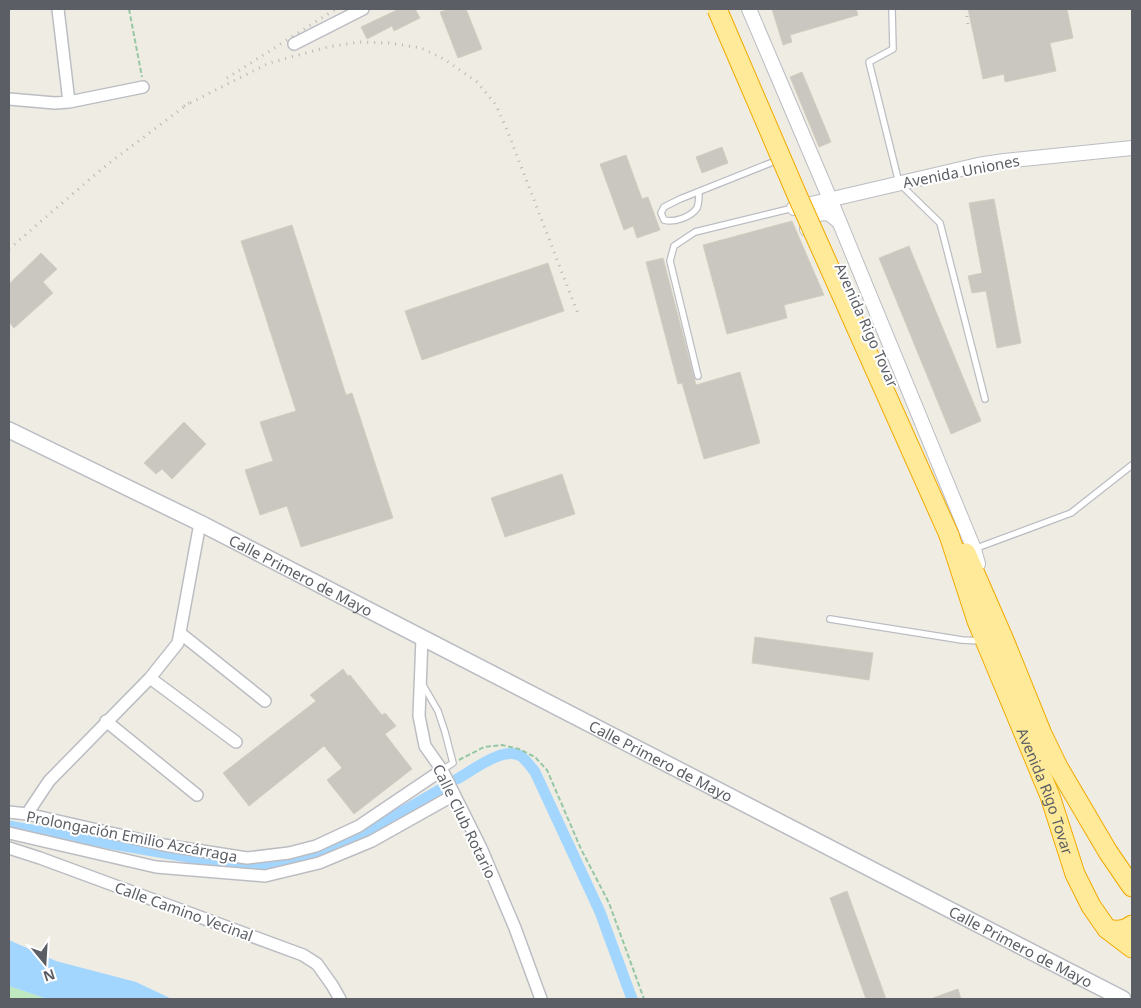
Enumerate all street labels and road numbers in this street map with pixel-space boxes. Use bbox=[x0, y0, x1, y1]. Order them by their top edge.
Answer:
street label: Avenida Uniones bbox=[901, 150, 1021, 192]
street label: Avenida Rigo Tovar bbox=[831, 260, 903, 390]
street label: Calle Primero de Mayo bbox=[226, 530, 376, 620]
street label: Calle Primero de Mayo bbox=[586, 715, 736, 806]
street label: Avenida Rigo Tovar bbox=[1013, 725, 1078, 857]
street label: Calle Club Rotario bbox=[429, 760, 501, 882]
street label: Prolongación Emilio Azcárraga bbox=[25, 806, 239, 866]
street label: Calle Camino Vecinal bbox=[112, 877, 256, 945]
street label: Calle Primero de Mayo bbox=[946, 901, 1096, 992]

